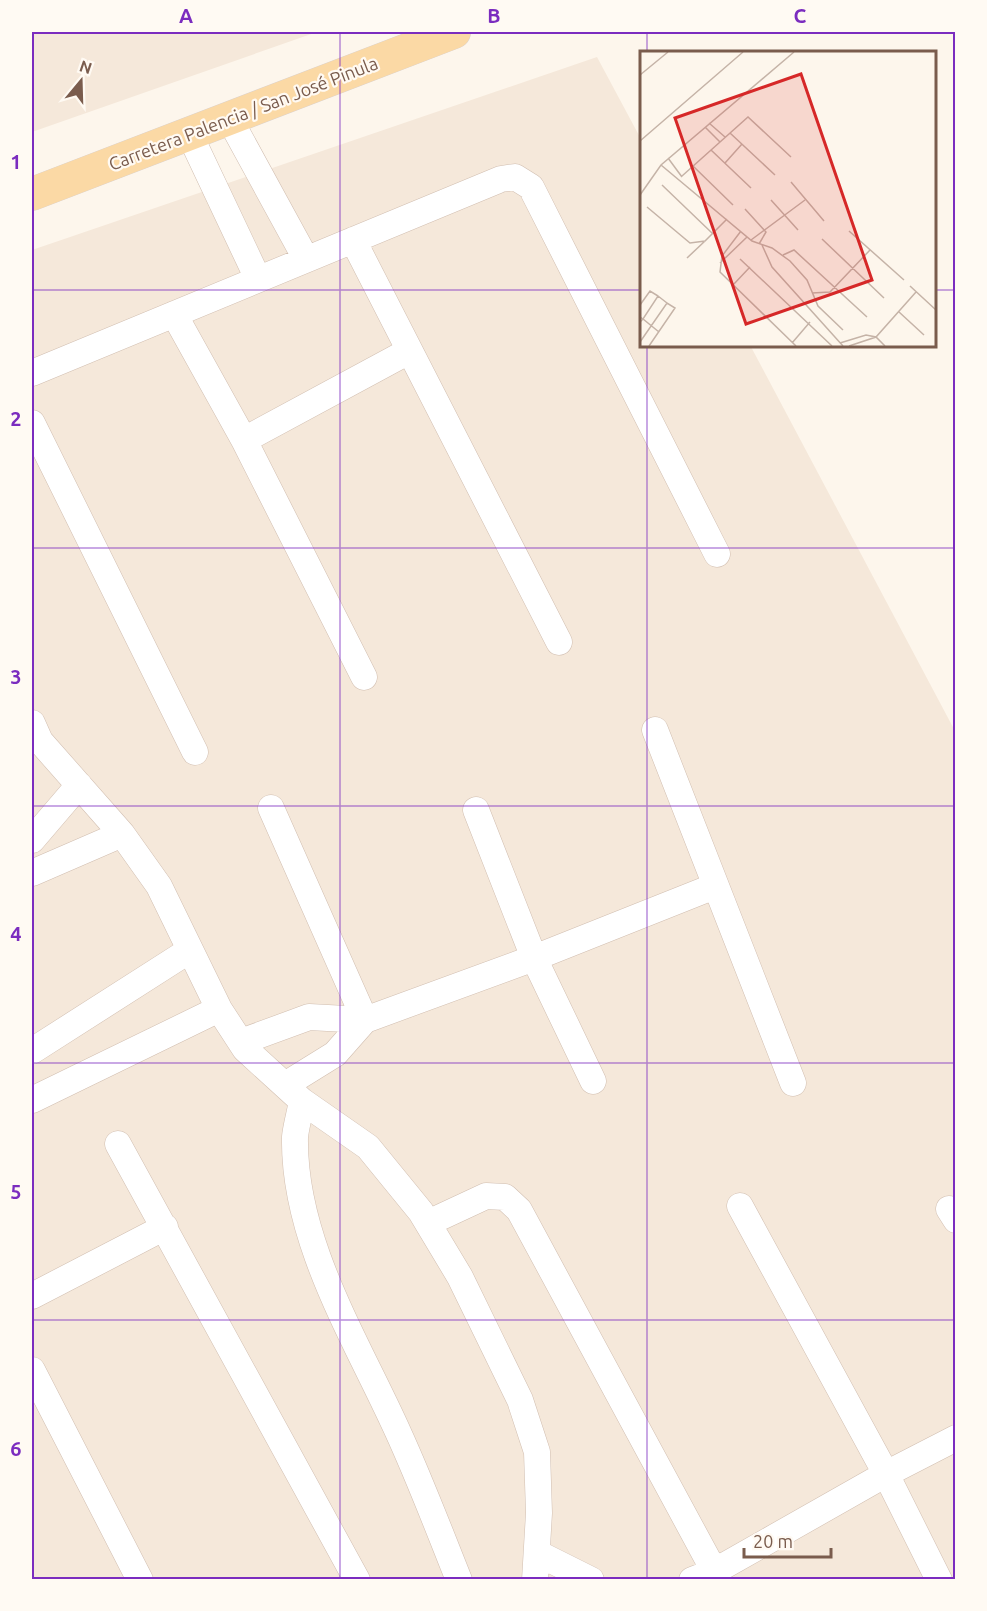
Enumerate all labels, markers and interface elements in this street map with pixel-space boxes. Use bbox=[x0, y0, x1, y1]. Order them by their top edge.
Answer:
text: A bbox=[179, 4, 193, 27]
text: B bbox=[487, 4, 501, 27]
text: C bbox=[794, 4, 807, 27]
north arrow bbox=[51, 51, 111, 111]
inset map bbox=[640, 51, 936, 346]
street label: Carretera Palencia / San José Pinula bbox=[106, 52, 380, 174]
text: N bbox=[77, 56, 94, 77]
text: 1 bbox=[10, 150, 22, 173]
text: 2 bbox=[10, 407, 22, 430]
text: 3 bbox=[10, 665, 22, 688]
text: 4 bbox=[10, 922, 22, 945]
text: 5 bbox=[10, 1180, 22, 1203]
text: 6 bbox=[10, 1437, 22, 1460]
scale bar bbox=[744, 1521, 831, 1559]
text: 20 m bbox=[753, 1531, 793, 1551]

